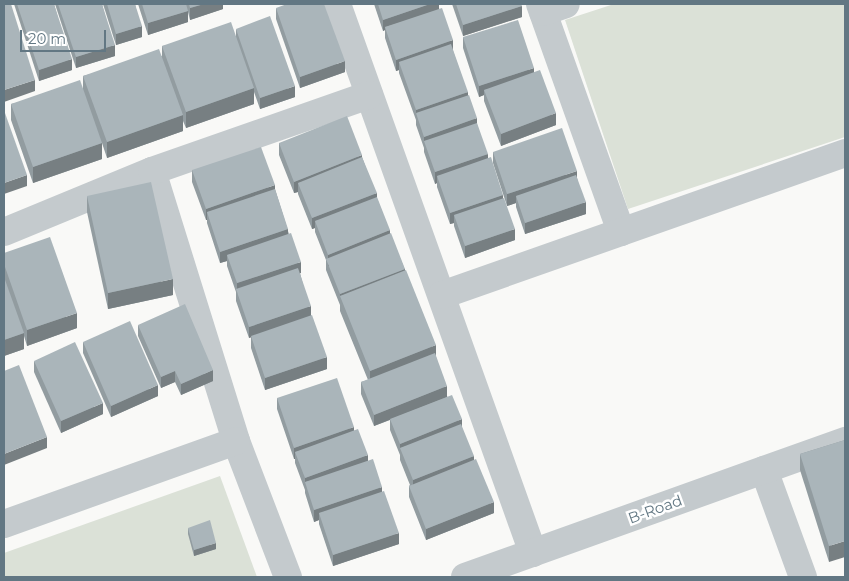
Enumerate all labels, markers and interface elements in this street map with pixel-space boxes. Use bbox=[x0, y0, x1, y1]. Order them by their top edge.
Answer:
scale bar bbox=[22, 20, 109, 52]
text: 20 m bbox=[28, 29, 66, 48]
street label: B-Road bbox=[625, 491, 685, 527]

